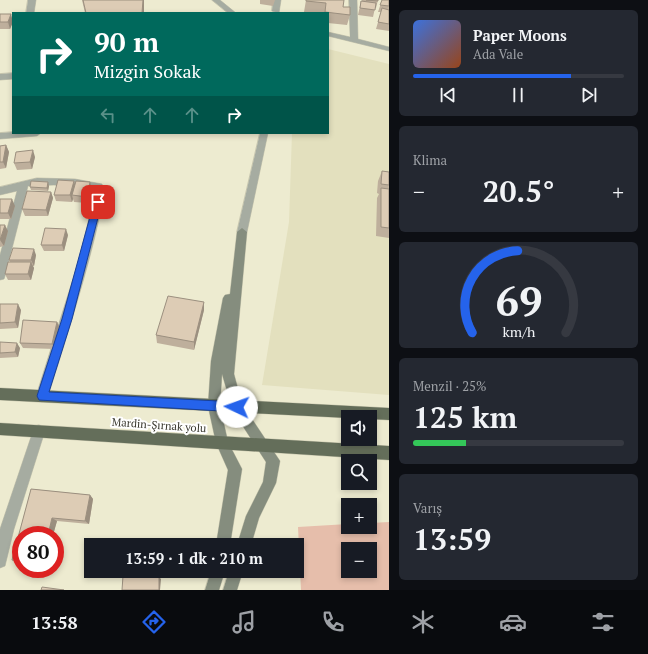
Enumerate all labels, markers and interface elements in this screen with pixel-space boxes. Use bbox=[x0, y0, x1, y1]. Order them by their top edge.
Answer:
text: 90 m bbox=[94, 23, 159, 60]
text: Paper Moons bbox=[473, 25, 567, 45]
icon: right bbox=[28, 28, 80, 80]
text: Ada Vale bbox=[473, 45, 523, 63]
text: Mizgin Sokak bbox=[94, 59, 201, 83]
icon: previous bbox=[437, 84, 459, 106]
icon: pause bbox=[507, 84, 529, 106]
icon: next bbox=[578, 84, 600, 106]
icon: left bbox=[97, 104, 119, 126]
icon: ahead bbox=[139, 104, 161, 126]
icon: ahead bbox=[181, 104, 203, 126]
icon: right bbox=[223, 104, 245, 126]
text: Klima bbox=[413, 151, 447, 169]
text: 20.5° bbox=[482, 171, 555, 211]
text: − bbox=[413, 177, 425, 206]
text: + bbox=[612, 177, 624, 206]
pin bbox=[81, 185, 115, 219]
icon: arrive bbox=[87, 191, 109, 213]
text: 69 bbox=[495, 273, 542, 328]
text: km/h bbox=[502, 322, 536, 341]
text: Menzil · 25% bbox=[413, 377, 487, 395]
position arrow bbox=[216, 386, 258, 428]
text: 125 km bbox=[413, 397, 517, 437]
map controls bbox=[341, 410, 377, 578]
button: sound bbox=[341, 410, 377, 446]
street label: Mardin-Şırnak yolu bbox=[111, 415, 207, 435]
button: search bbox=[341, 454, 377, 490]
button: + bbox=[341, 498, 377, 534]
text: Varış bbox=[413, 499, 442, 517]
text: 13:59 bbox=[413, 519, 491, 559]
speed limit sign: 80 bbox=[12, 526, 64, 578]
button: − bbox=[341, 542, 377, 578]
text: 13:59 · 1 dk · 210 m bbox=[125, 548, 263, 568]
icon: directions bbox=[140, 608, 168, 636]
icon: music bbox=[230, 608, 258, 636]
icon: phone bbox=[319, 608, 347, 636]
icon: climate bbox=[409, 608, 437, 636]
icon: car bbox=[499, 608, 527, 636]
icon: filters bbox=[589, 608, 617, 636]
text: 13:58 bbox=[31, 610, 78, 634]

